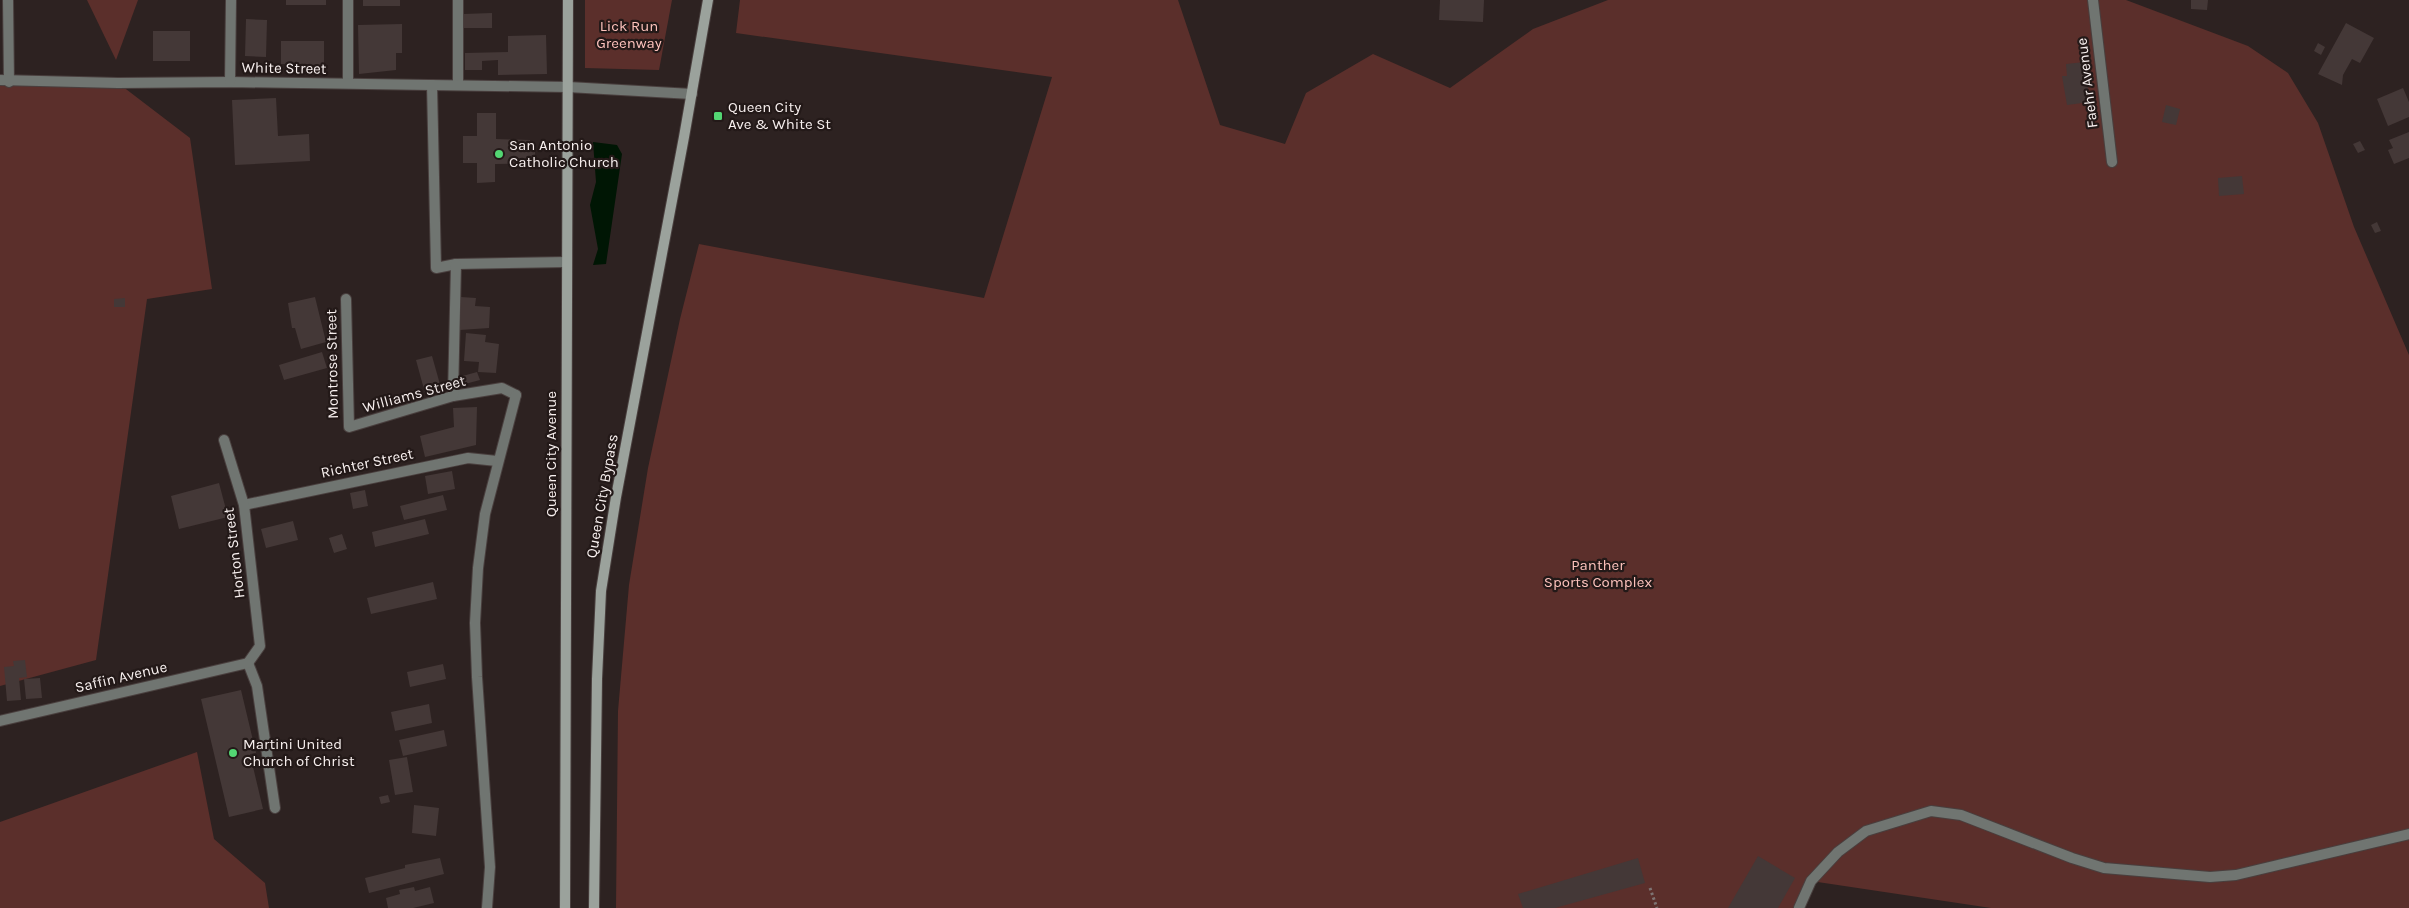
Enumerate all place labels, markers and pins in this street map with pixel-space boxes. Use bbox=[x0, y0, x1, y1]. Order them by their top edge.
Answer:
place label: Queen City Ave & White St bbox=[728, 98, 831, 133]
marker: Queen City Ave & White St bbox=[712, 110, 724, 122]
place label: San Antonio Catholic Church bbox=[509, 136, 619, 171]
marker: San Antonio Catholic Church bbox=[493, 148, 505, 160]
place label: Martini United Church of Christ bbox=[243, 735, 355, 770]
marker: Martini United Church of Christ bbox=[227, 747, 239, 759]

